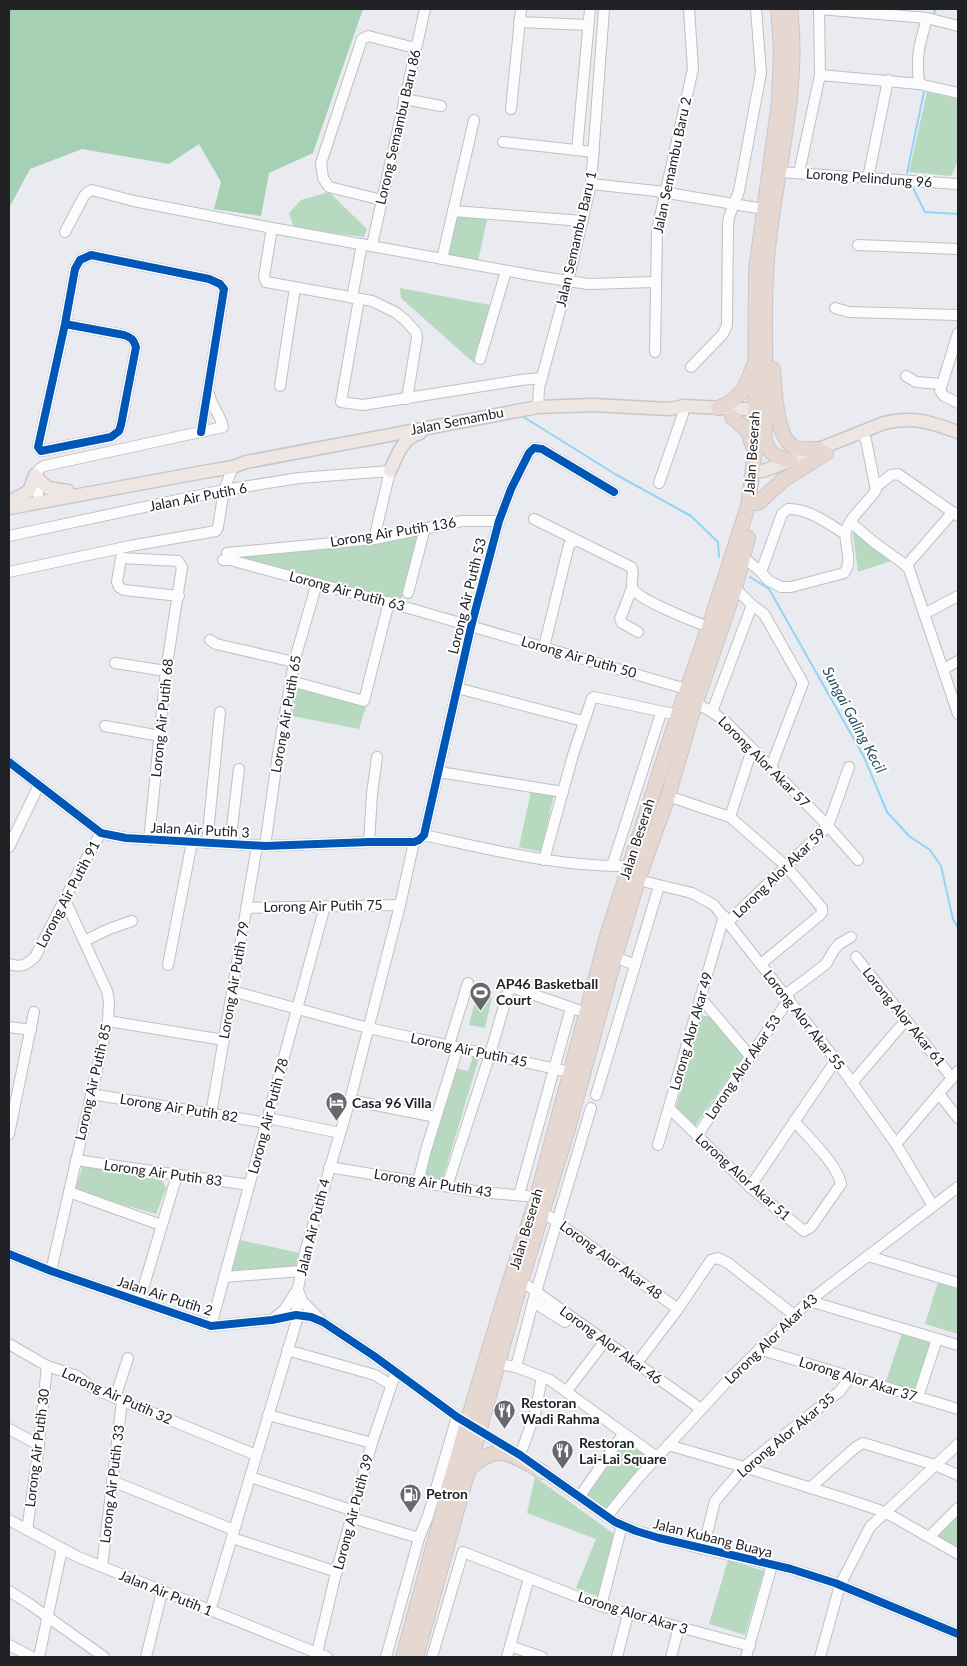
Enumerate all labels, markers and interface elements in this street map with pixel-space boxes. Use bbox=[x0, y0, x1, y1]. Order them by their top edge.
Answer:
street label: Lorong Semambu Baru 86 bbox=[371, 48, 424, 206]
street label: Jalan Semambu Baru 2 bbox=[649, 95, 694, 235]
street label: Lorong Pelindung 96 bbox=[805, 165, 933, 190]
street label: Jalan Semambu Baru 1 bbox=[552, 169, 599, 308]
street label: Jalan Semambu bbox=[409, 403, 505, 438]
street label: Jalan Beserah bbox=[740, 411, 763, 495]
street label: Jalan Air Putih 6 bbox=[148, 479, 248, 514]
street label: Lorong Air Putih 136 bbox=[329, 513, 457, 550]
street label: Lorong Air Putih 53 bbox=[444, 536, 489, 656]
street label: Lorong Air Putih 63 bbox=[287, 567, 407, 614]
street label: Lorong Air Putih 50 bbox=[520, 632, 639, 681]
street label: Lorong Air Putih 65 bbox=[267, 654, 304, 774]
street label: Lorong Air Putih 68 bbox=[147, 658, 176, 778]
water label: Sungai Galing Kecil bbox=[819, 663, 891, 776]
street label: Lorong Alor Akar 57 bbox=[715, 712, 814, 811]
street label: Jalan Beserah bbox=[615, 796, 658, 881]
street label: Jalan Air Putih 3 bbox=[150, 818, 250, 841]
street label: Lorong Alor Akar 59 bbox=[729, 824, 829, 921]
street label: Lorong Air Putih 91 bbox=[32, 837, 103, 950]
street label: Lorong Air Putih 75 bbox=[263, 896, 383, 915]
street label: Lorong Air Putih 79 bbox=[215, 920, 252, 1040]
street label: Lorong Alor Akar 61 bbox=[859, 964, 949, 1070]
street label: Lorong Alor Akar 55 bbox=[760, 966, 849, 1073]
street label: Lorong Alor Akar 49 bbox=[665, 970, 716, 1092]
place label: AP46 Basketball Court bbox=[495, 975, 598, 1008]
sports icon: AP46 Basketball Court bbox=[468, 980, 492, 1011]
street label: Lorong Alor Akar 53 bbox=[701, 1011, 784, 1122]
street label: Lorong Air Putih 85 bbox=[71, 1022, 114, 1142]
street label: Lorong Air Putih 45 bbox=[409, 1029, 529, 1070]
street label: Lorong Air Putih 78 bbox=[244, 1056, 291, 1176]
street label: Lorong Air Putih 82 bbox=[119, 1090, 239, 1125]
hotel icon: Casa 96 Villa bbox=[324, 1091, 348, 1122]
place label: Casa 96 Villa bbox=[352, 1094, 432, 1111]
street label: Lorong Alor Akar 51 bbox=[692, 1129, 794, 1224]
street label: Lorong Air Putih 83 bbox=[103, 1156, 223, 1189]
street label: Lorong Air Putih 43 bbox=[373, 1165, 493, 1200]
street label: Jalan Air Putih 4 bbox=[292, 1177, 333, 1277]
street label: Jalan Beserah bbox=[505, 1186, 546, 1271]
street label: Lorong Alor Akar 48 bbox=[557, 1217, 666, 1302]
street label: Jalan Air Putih 2 bbox=[115, 1272, 215, 1319]
street label: Lorong Alor Akar 43 bbox=[721, 1290, 821, 1387]
street label: Lorong Alor Akar 46 bbox=[557, 1302, 666, 1387]
street label: Lorong Alor Akar 37 bbox=[797, 1353, 919, 1405]
street label: Lorong Air Putih 32 bbox=[59, 1364, 175, 1428]
street label: Lorong Air Putih 30 bbox=[21, 1388, 52, 1508]
street label: Lorong Alor Akar 35 bbox=[733, 1389, 838, 1480]
place label: Restoran Wadi Rahma bbox=[521, 1394, 600, 1427]
restaurant icon: Restoran Wadi Rahma bbox=[493, 1399, 517, 1430]
street label: Lorong Air Putih 33 bbox=[96, 1424, 127, 1544]
place label: Restoran Lai-Lai Square bbox=[579, 1434, 667, 1467]
restaurant icon: Restoran Lai-Lai Square bbox=[551, 1439, 575, 1470]
street label: Lorong Air Putih 39 bbox=[329, 1452, 376, 1572]
fuel station icon: Petron bbox=[398, 1482, 422, 1513]
place label: Petron bbox=[426, 1485, 468, 1502]
street label: Jalan Kubang Buaya bbox=[652, 1515, 774, 1561]
street label: Jalan Air Putih 1 bbox=[117, 1566, 215, 1619]
street label: Lorong Alor Akar 3 bbox=[576, 1588, 690, 1637]

